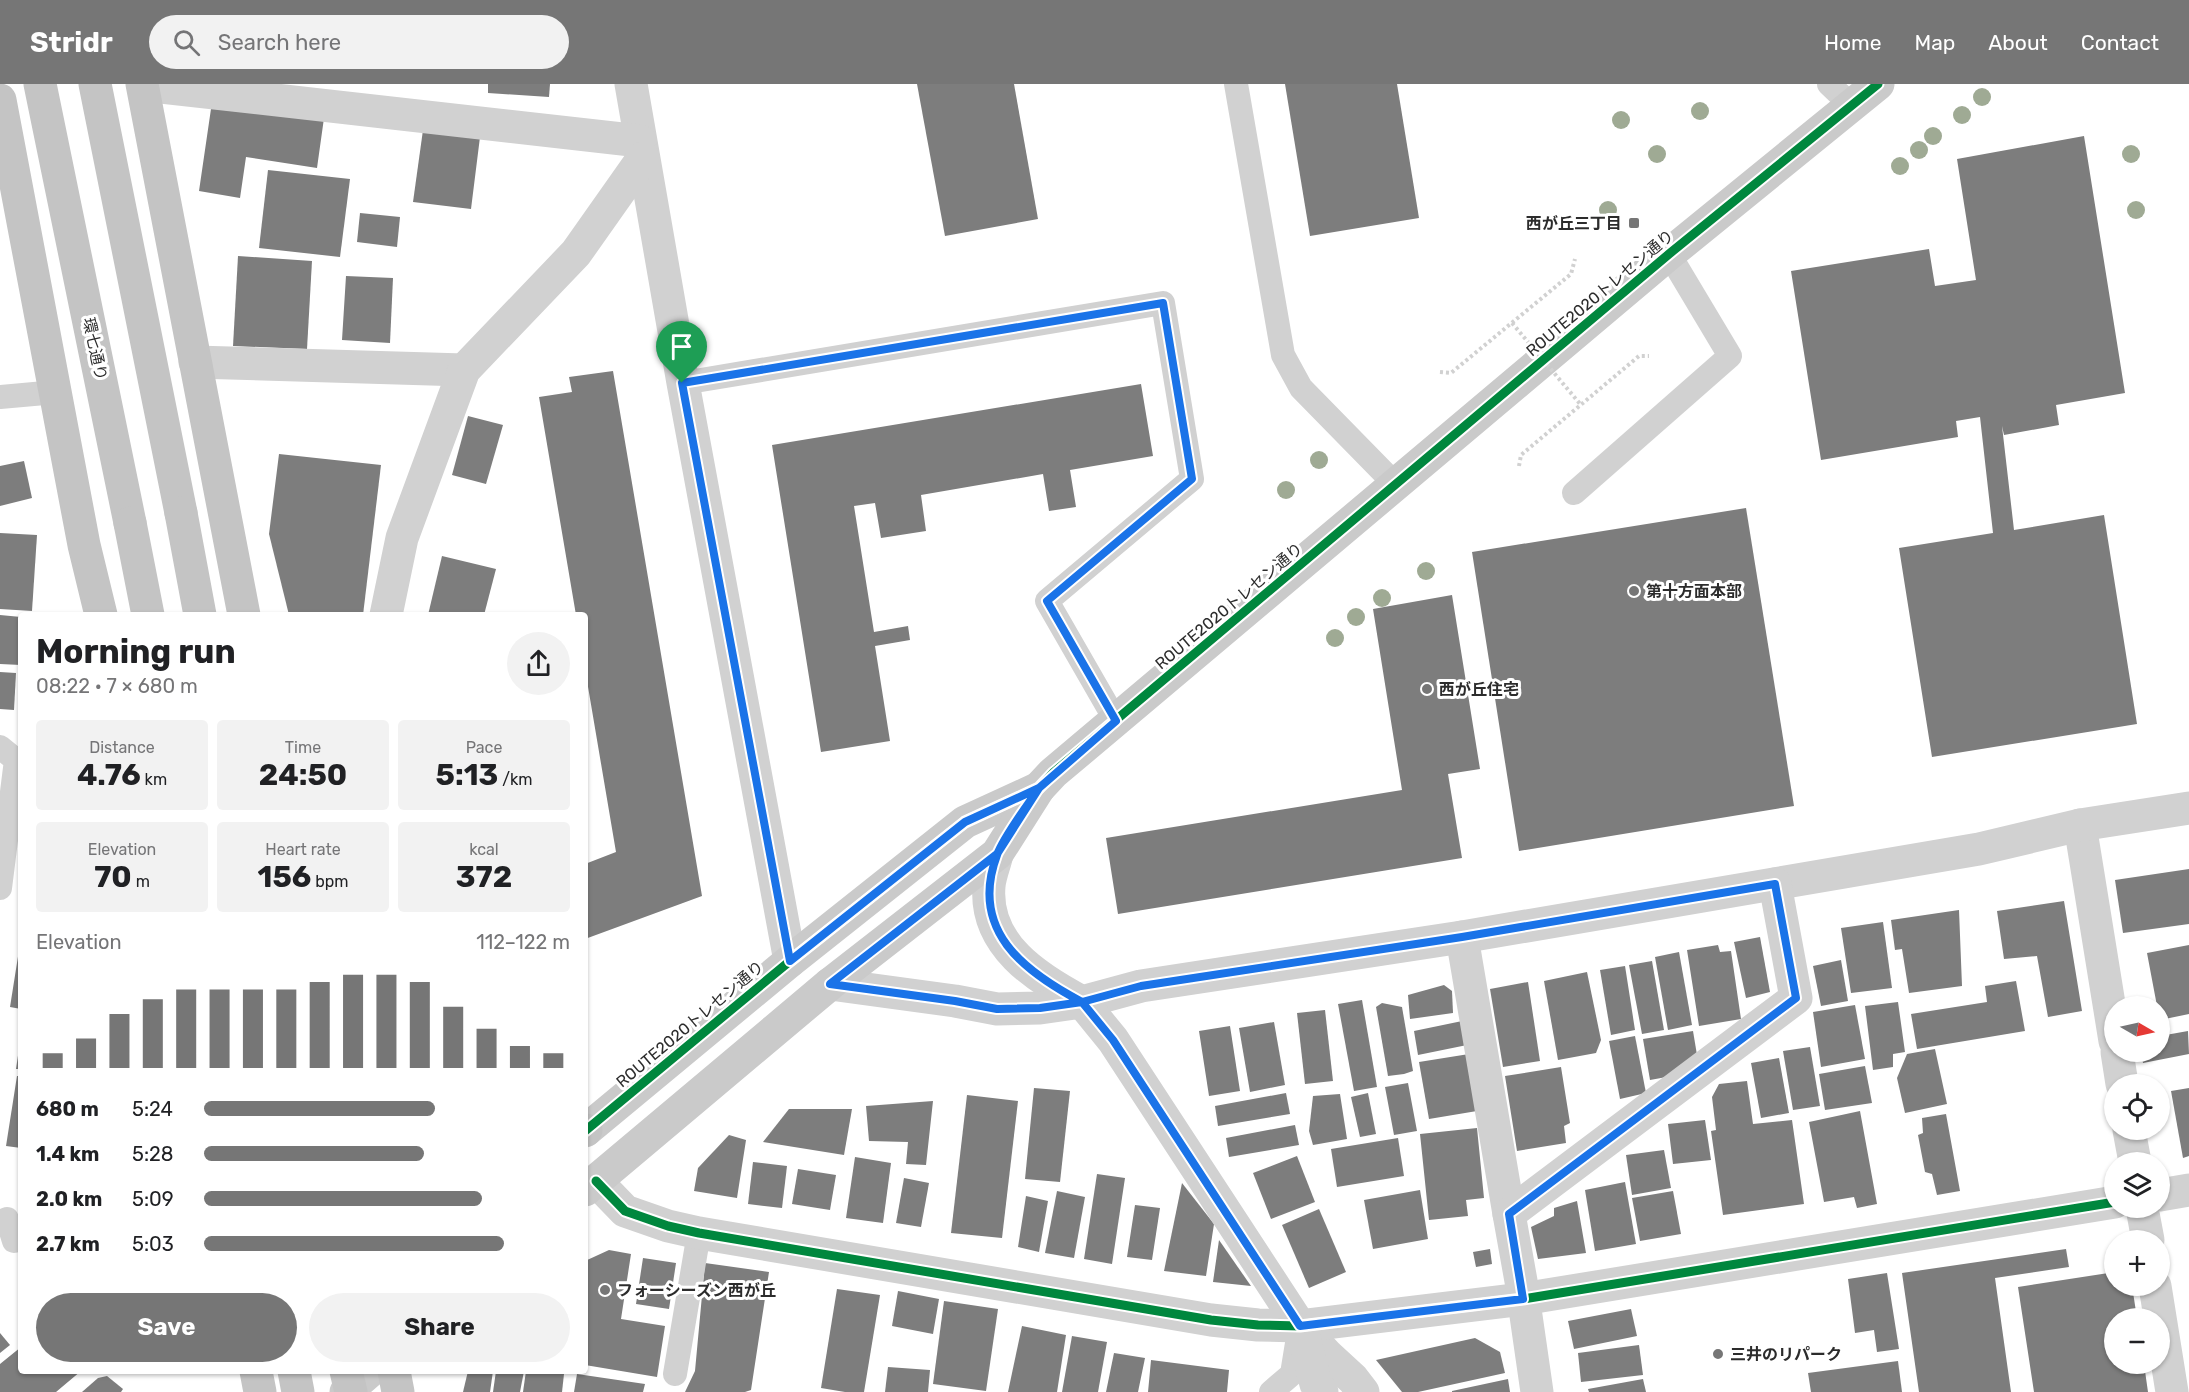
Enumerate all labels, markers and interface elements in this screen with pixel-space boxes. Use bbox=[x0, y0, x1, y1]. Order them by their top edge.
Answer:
search box bbox=[149, 15, 569, 69]
text: Stridr bbox=[30, 26, 113, 59]
icon: search bbox=[170, 26, 203, 59]
text: Search here bbox=[218, 29, 341, 56]
text: Home bbox=[1824, 30, 1881, 55]
text: Map bbox=[1914, 30, 1955, 55]
text: About bbox=[1988, 30, 2048, 55]
text: Contact bbox=[2081, 30, 2159, 55]
place label: 西が丘三丁目 bbox=[1526, 214, 1622, 233]
marker: 西が丘三丁目 bbox=[1627, 216, 1641, 230]
street label: ROUTE2020トレセン通り bbox=[1522, 226, 1678, 360]
street label: 環七通り bbox=[79, 316, 111, 382]
pin bbox=[656, 321, 707, 383]
icon: arrive bbox=[665, 330, 698, 363]
street label: ROUTE2020トレセン通り bbox=[1151, 539, 1307, 673]
place label: 第十方面本部 bbox=[1646, 582, 1742, 601]
marker: 第十方面本部 bbox=[1627, 584, 1641, 598]
text: Morning run bbox=[36, 632, 236, 671]
button: share bbox=[507, 632, 570, 695]
text: 08:22 · 7 × 680 m bbox=[36, 674, 198, 698]
place label: 西が丘住宅 bbox=[1439, 680, 1519, 699]
marker: 西が丘住宅 bbox=[1420, 682, 1434, 696]
text: Distance bbox=[89, 738, 155, 757]
text: Time bbox=[285, 738, 321, 757]
text: Pace bbox=[466, 738, 502, 757]
text: 4.76 bbox=[77, 757, 141, 793]
text: 24:50 bbox=[259, 757, 347, 793]
text: 5:13 bbox=[436, 757, 498, 793]
text: km bbox=[141, 770, 167, 789]
text: /km bbox=[498, 770, 532, 789]
text: Elevation bbox=[88, 840, 156, 859]
text: Heart rate bbox=[265, 840, 341, 859]
text: kcal bbox=[469, 840, 499, 859]
text: 70 bbox=[94, 859, 132, 895]
text: 156 bbox=[257, 859, 311, 895]
text: 372 bbox=[456, 859, 512, 895]
text: m bbox=[132, 872, 150, 891]
text: bpm bbox=[311, 872, 349, 891]
text: Elevation bbox=[36, 930, 122, 954]
text: 112–122 m bbox=[476, 930, 570, 954]
street label: ROUTE2020トレセン通り bbox=[612, 957, 768, 1091]
north arrow bbox=[2104, 996, 2170, 1062]
map controls bbox=[2104, 996, 2170, 1374]
button: locate bbox=[2104, 1074, 2170, 1140]
text: 680 m bbox=[36, 1097, 99, 1121]
text: 5:24 bbox=[132, 1097, 173, 1121]
text: 1.4 km bbox=[36, 1142, 99, 1166]
text: 5:28 bbox=[132, 1142, 173, 1166]
button: layers bbox=[2104, 1152, 2170, 1218]
text: 2.0 km bbox=[36, 1187, 102, 1211]
text: 5:09 bbox=[132, 1187, 174, 1211]
button: + bbox=[2104, 1230, 2170, 1296]
text: 2.7 km bbox=[36, 1232, 100, 1256]
text: 5:03 bbox=[132, 1232, 174, 1256]
place label: フォーシーズン西が丘 bbox=[617, 1281, 776, 1300]
marker: フォーシーズン西が丘 bbox=[598, 1283, 612, 1297]
button: Save bbox=[36, 1293, 297, 1362]
button: Share bbox=[309, 1293, 570, 1362]
button: − bbox=[2104, 1308, 2170, 1374]
place label: 三井のリパーク bbox=[1730, 1345, 1842, 1364]
marker: 三井のリパーク bbox=[1711, 1347, 1725, 1361]

